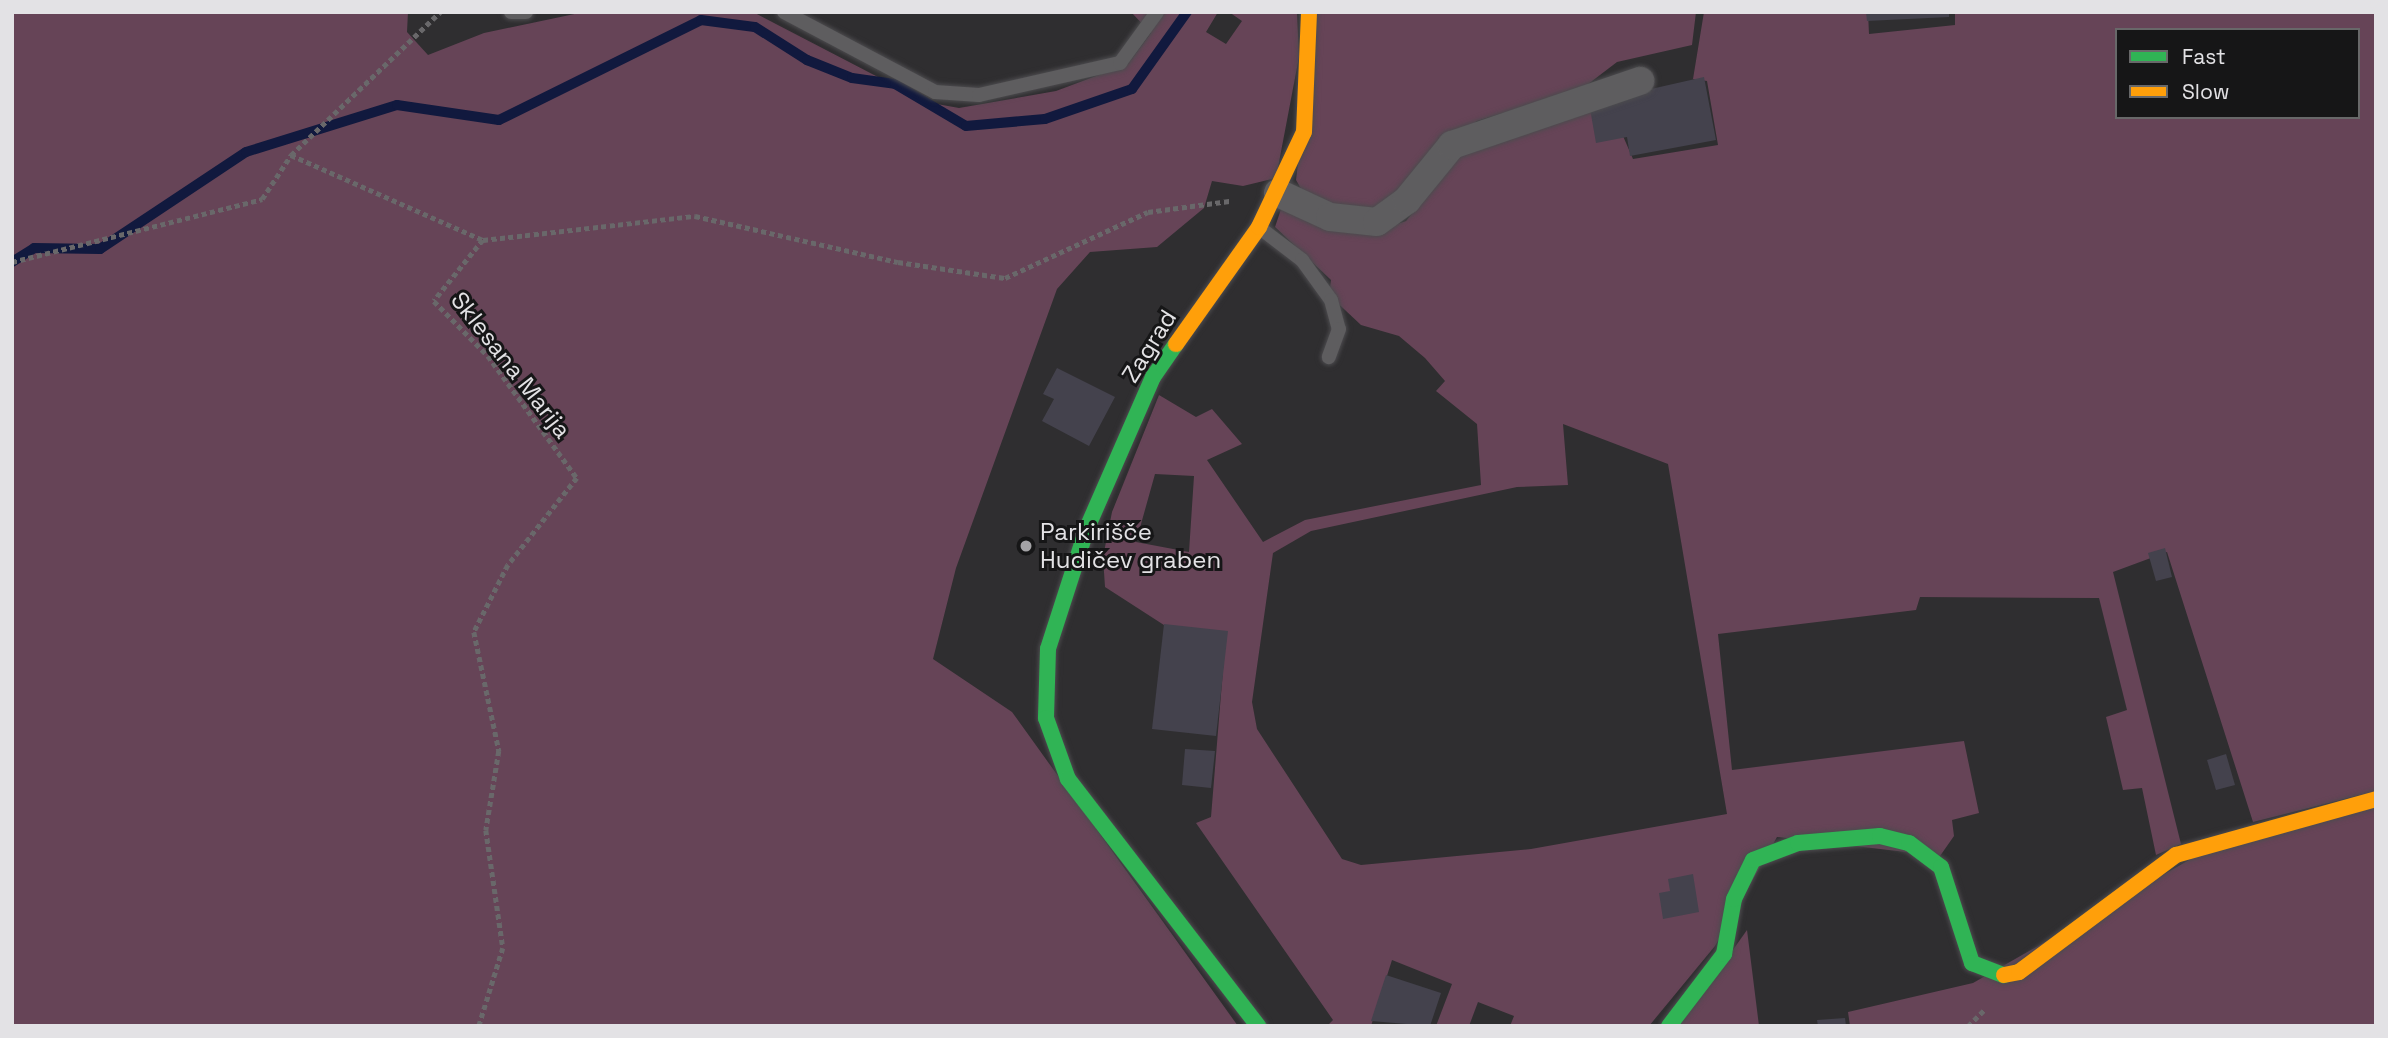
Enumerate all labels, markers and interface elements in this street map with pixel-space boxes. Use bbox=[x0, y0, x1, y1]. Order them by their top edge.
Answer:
legend bbox=[2115, 28, 2360, 119]
text: Fast bbox=[2182, 43, 2226, 70]
text: Slow bbox=[2182, 78, 2230, 105]
street label: Sklesana Marija bbox=[445, 286, 577, 444]
street label: Zagrad bbox=[1116, 304, 1182, 388]
place label: Parkirišče Hudičev graben bbox=[1040, 518, 1221, 574]
marker: Parkirišče Hudičev graben bbox=[1018, 538, 1034, 554]

